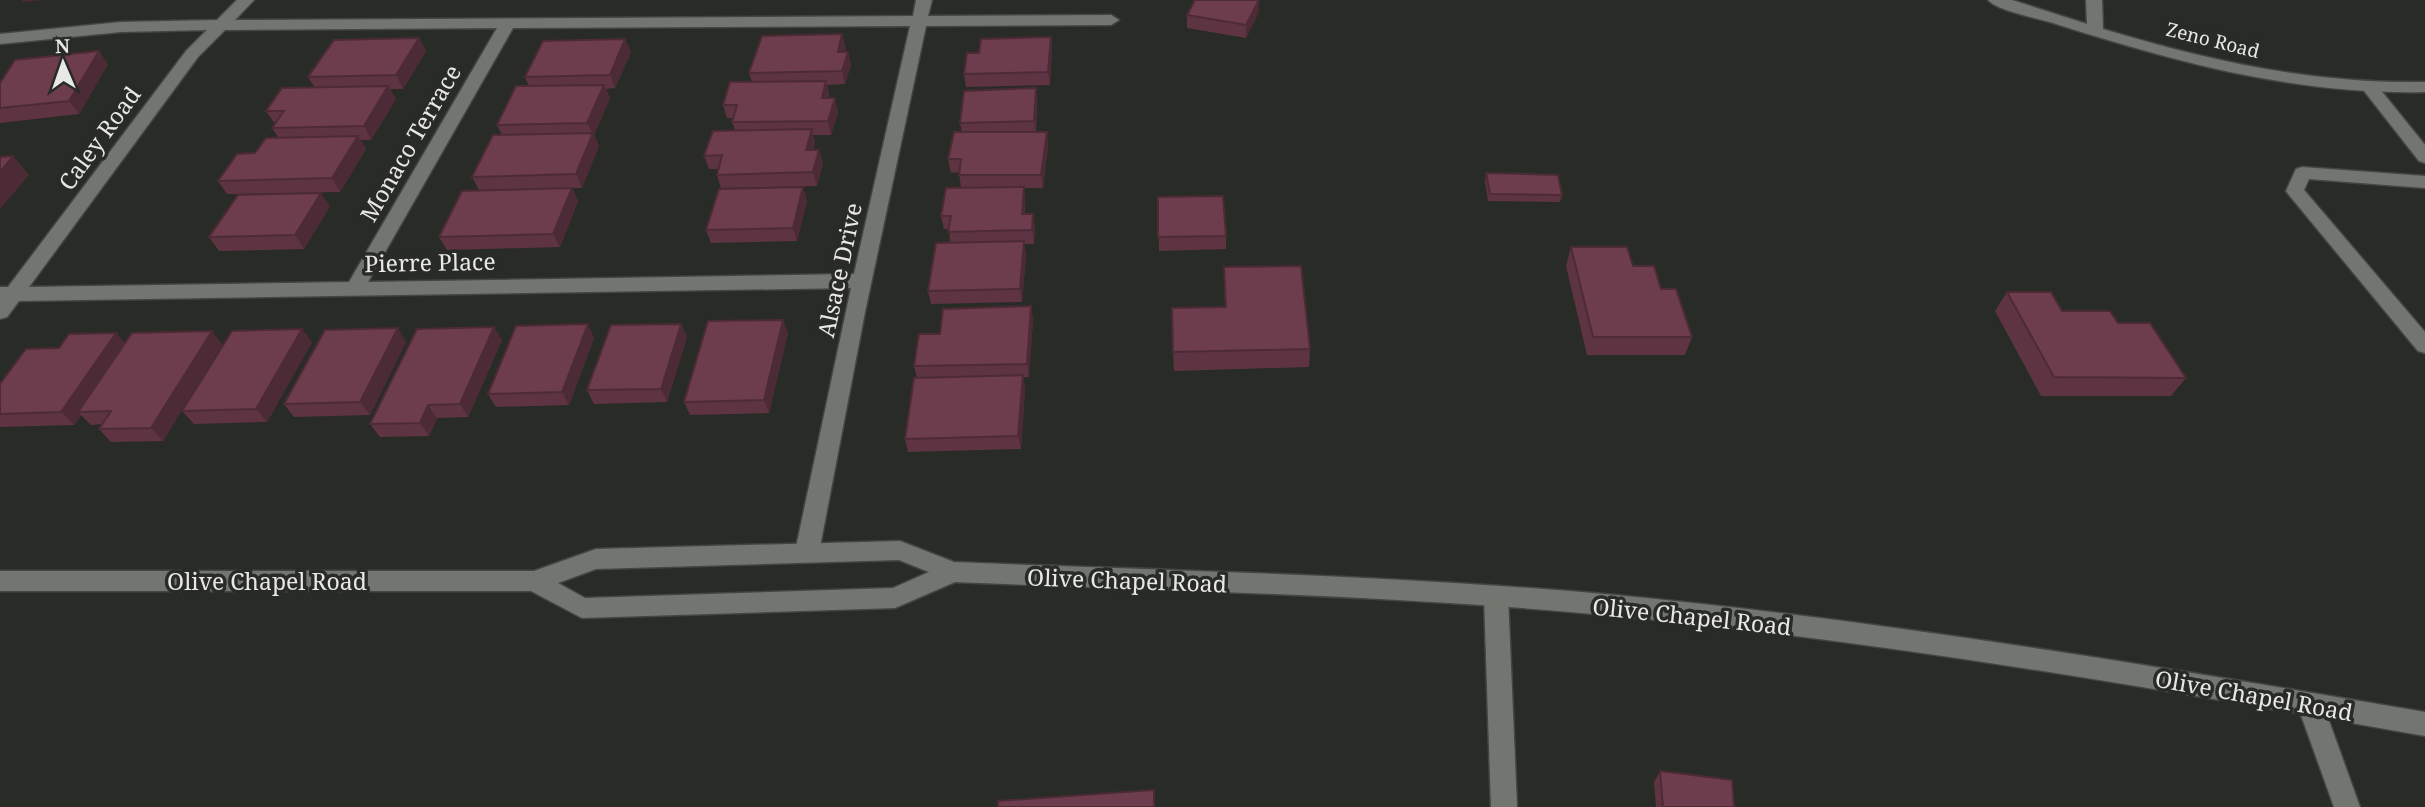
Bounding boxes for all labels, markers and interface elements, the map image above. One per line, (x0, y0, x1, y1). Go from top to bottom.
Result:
street label: Zeno Road (2164, 16, 2263, 64)
north arrow (28, 28, 98, 98)
text: N (54, 33, 70, 59)
street label: Monaco Terrace (352, 59, 468, 227)
street label: Caley Road (51, 80, 147, 196)
street label: Alsace Drive (809, 200, 869, 340)
street label: Pierre Place (364, 245, 496, 279)
street label: Olive Chapel Road (1027, 561, 1227, 599)
street label: Olive Chapel Road (167, 565, 367, 597)
street label: Olive Chapel Road (1591, 590, 1793, 642)
street label: Olive Chapel Road (2153, 662, 2355, 728)

